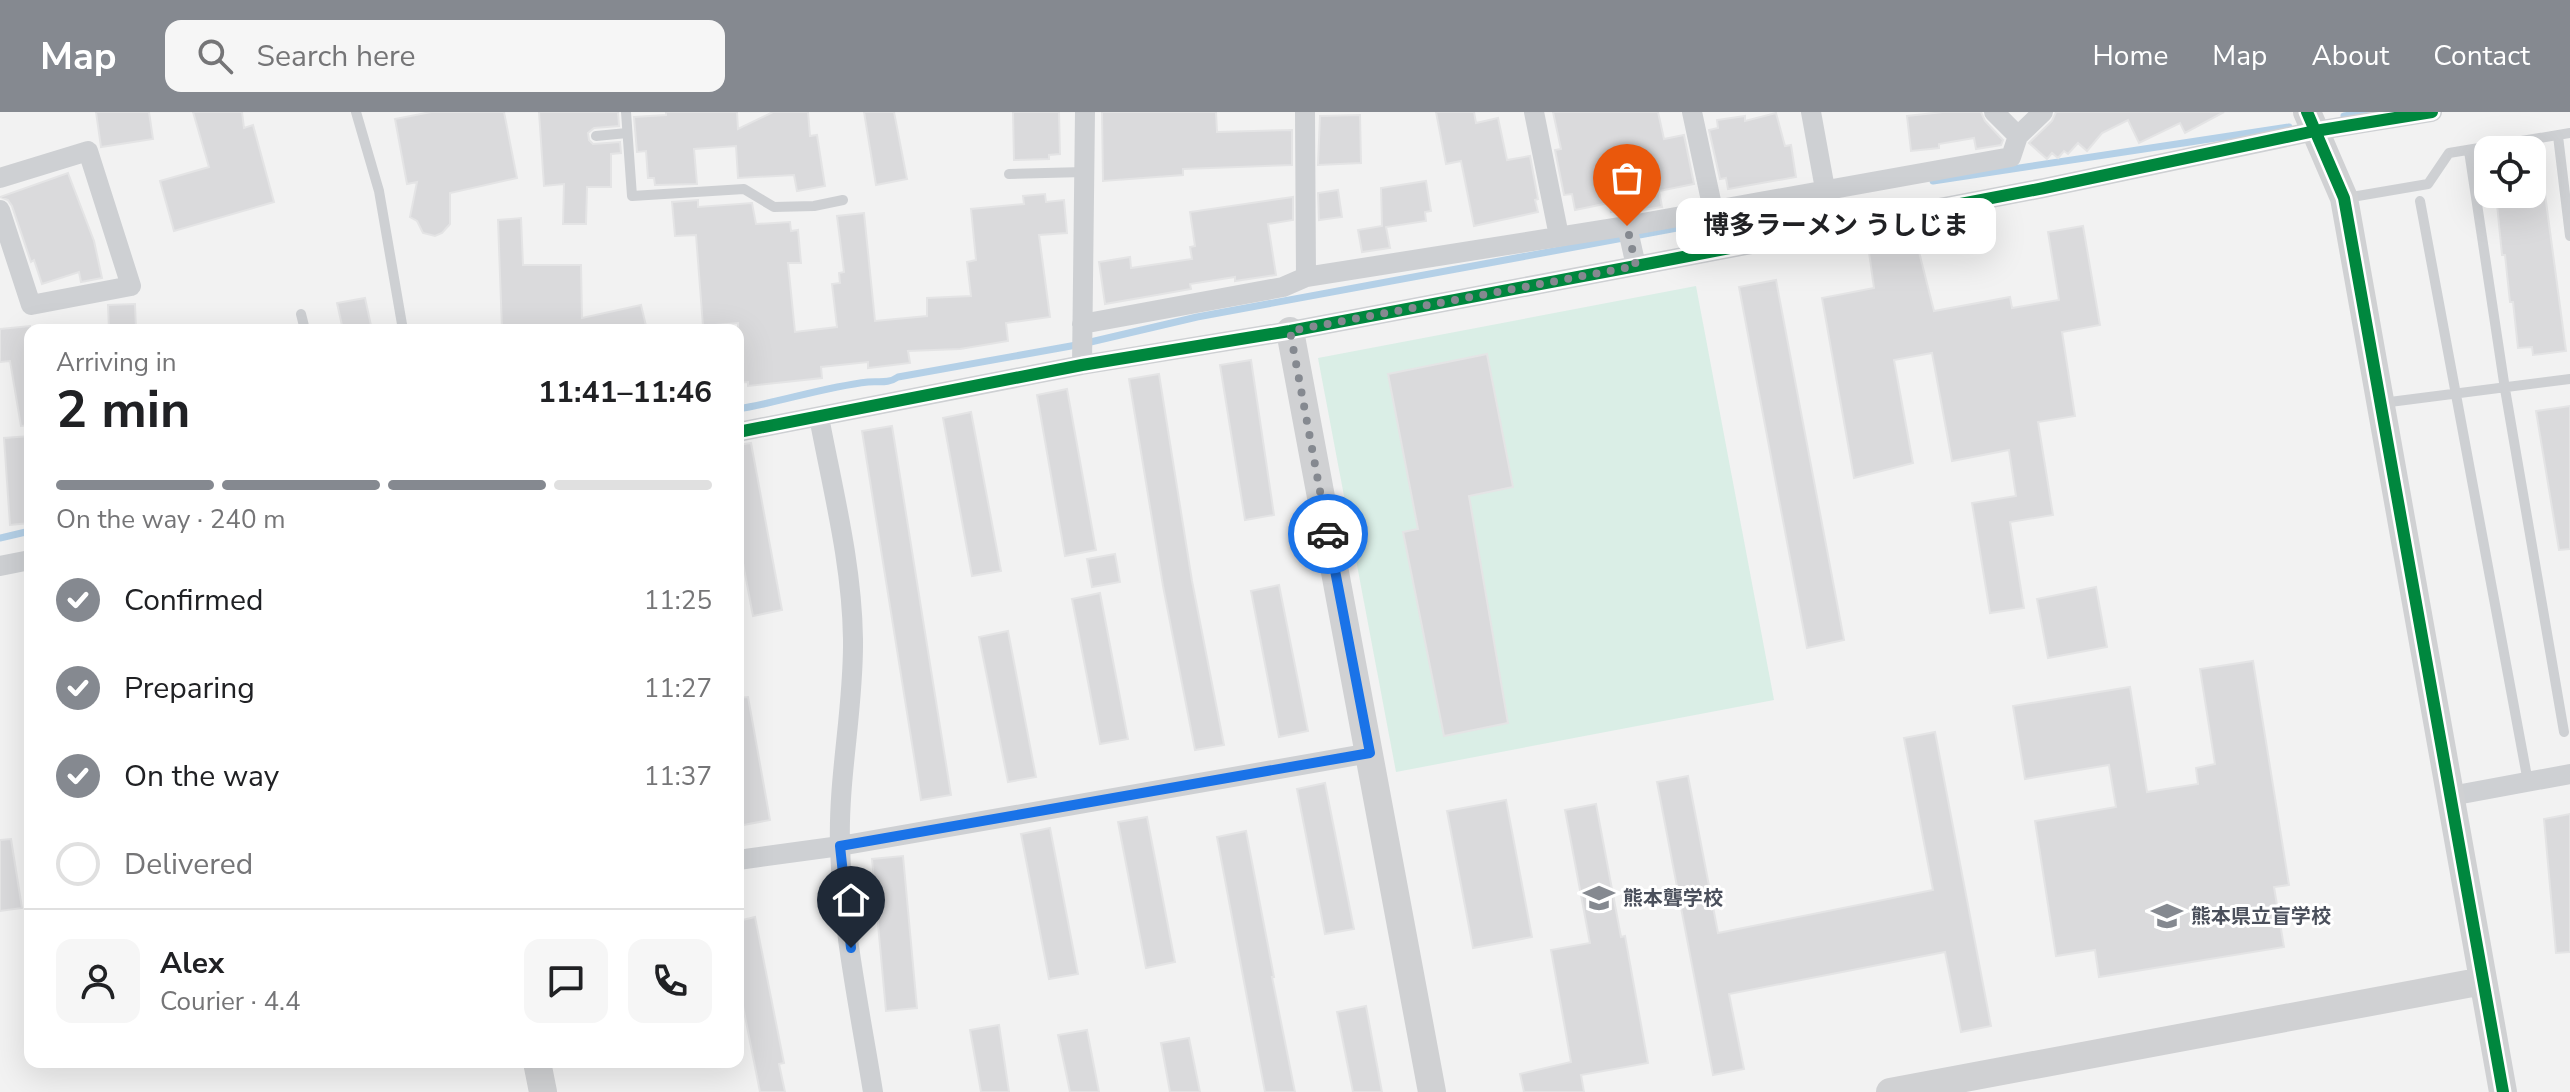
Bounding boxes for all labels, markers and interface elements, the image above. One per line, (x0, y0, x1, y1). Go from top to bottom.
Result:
search box (165, 20, 725, 92)
text: Map (40, 31, 117, 82)
icon: search (193, 34, 237, 78)
text: Search here (257, 36, 416, 77)
text: Home (2093, 37, 2168, 75)
text: Map (2212, 37, 2267, 75)
text: About (2311, 37, 2389, 75)
text: Contact (2433, 37, 2530, 75)
map controls (2474, 136, 2546, 208)
button: locate (2474, 136, 2546, 208)
pin (1593, 144, 1661, 226)
icon: bag (1605, 156, 1649, 200)
callout: 博多ラーメン うしじま (1675, 198, 1995, 254)
text: 博多ラーメン うしじま (1703, 208, 1969, 243)
text: Arriving in (56, 345, 177, 380)
text: 11:41–11:46 (538, 372, 712, 413)
text: 2 min (56, 374, 191, 445)
courier (1288, 494, 1368, 574)
text: On the way · 240 m (56, 502, 285, 537)
icon: car (1306, 512, 1350, 556)
icon: check (56, 578, 100, 622)
text: Confirmed (124, 580, 264, 621)
text: 11:25 (644, 583, 712, 618)
icon: check (56, 666, 100, 710)
text: Preparing (124, 668, 255, 709)
text: 11:27 (644, 671, 712, 706)
icon: check (56, 754, 100, 798)
text: On the way (124, 756, 279, 797)
text: 11:37 (644, 759, 712, 794)
text: Delivered (124, 844, 253, 885)
pin (817, 866, 885, 948)
icon: home (829, 878, 873, 922)
school or university icon: 熊本聾学校 (1582, 881, 1616, 915)
place label: 熊本聾学校 (1623, 885, 1723, 912)
school or university icon: 熊本県立盲学校 (2150, 899, 2184, 933)
place label: 熊本県立盲学校 (2191, 903, 2331, 930)
button: person (56, 939, 140, 1023)
button: chat (524, 939, 608, 1023)
button: phone (628, 939, 712, 1023)
text: Alex (160, 943, 224, 984)
text: Courier · 4.4 (160, 984, 301, 1019)

